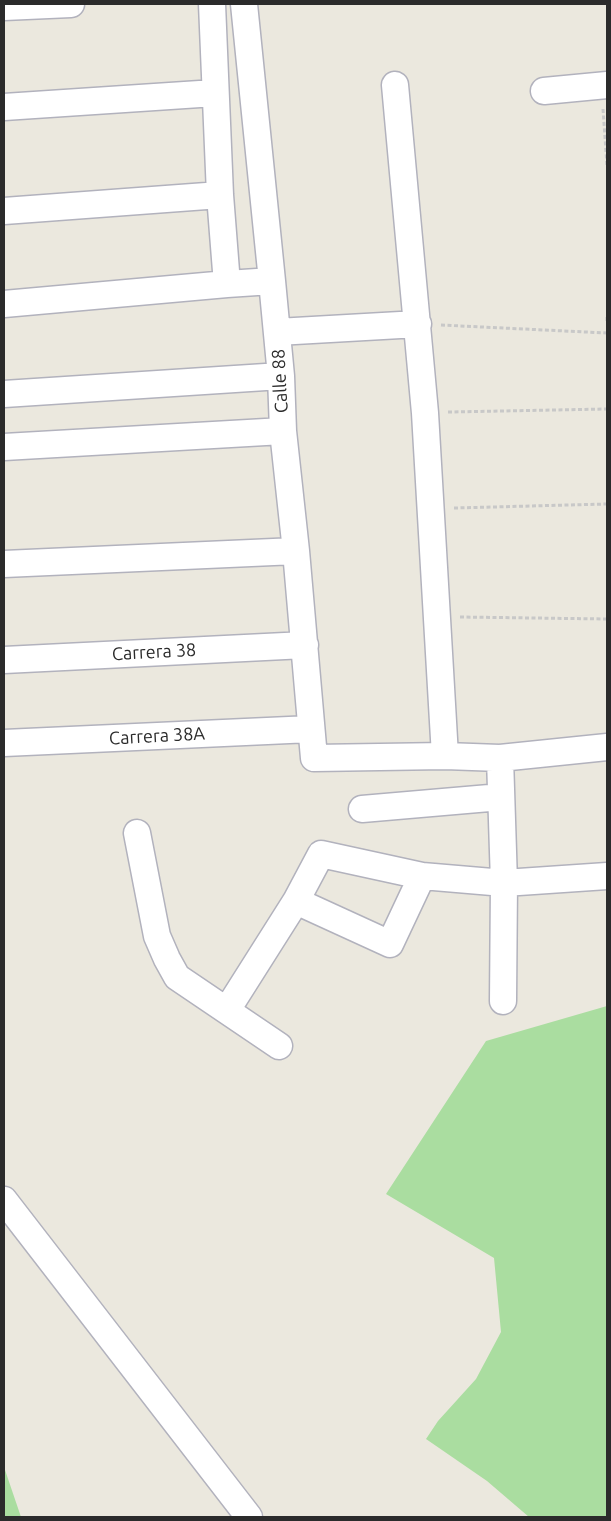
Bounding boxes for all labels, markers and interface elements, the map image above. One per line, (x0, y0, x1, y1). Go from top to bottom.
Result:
street label: Calle 88 (268, 348, 292, 414)
street label: Carrera 38 (111, 639, 197, 665)
street label: Carrera 38A (108, 723, 206, 749)

